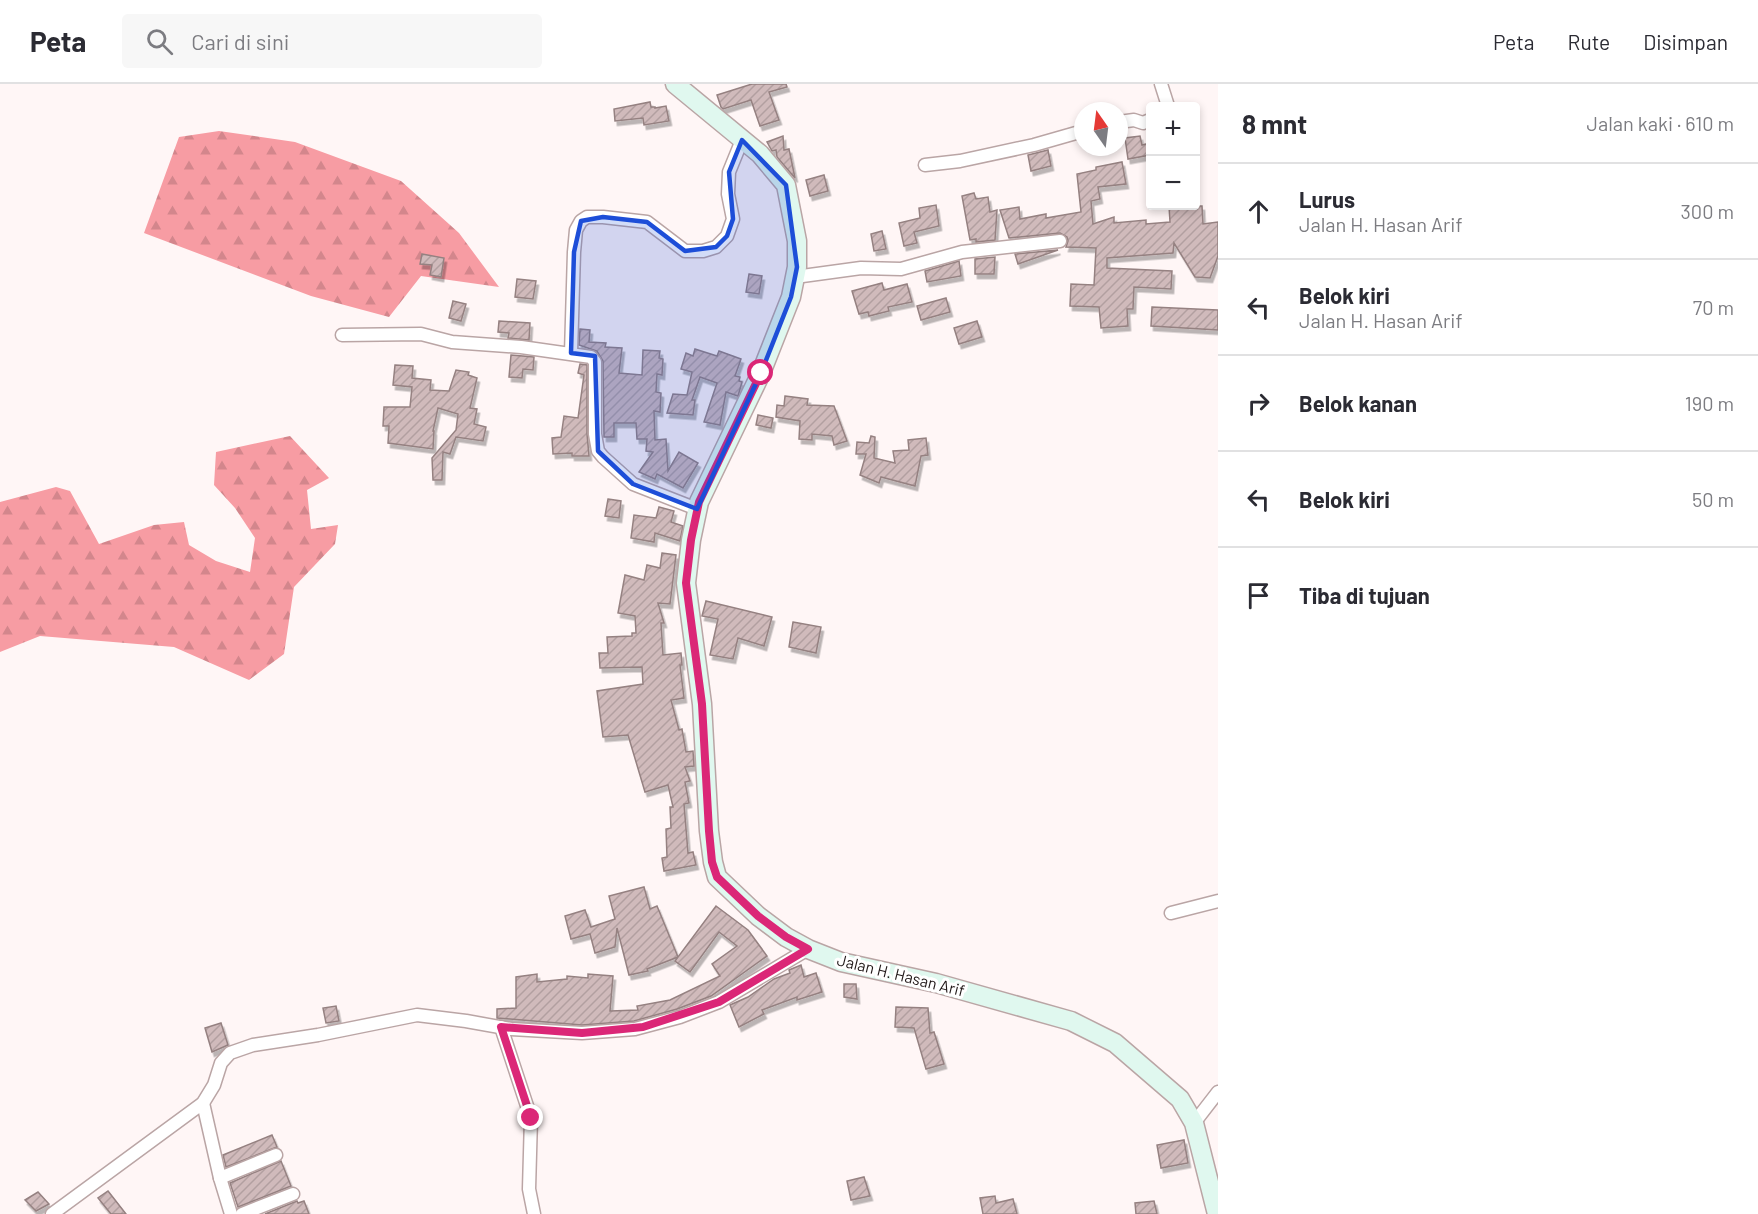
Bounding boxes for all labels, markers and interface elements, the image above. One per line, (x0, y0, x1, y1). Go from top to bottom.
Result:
search box (122, 14, 542, 68)
text: Peta (30, 24, 86, 58)
icon: search (143, 25, 176, 58)
text: Cari di sini (191, 28, 289, 54)
text: Peta (1493, 29, 1535, 54)
text: Rute (1568, 29, 1610, 54)
text: Disimpan (1643, 29, 1728, 54)
north arrow (1074, 102, 1128, 156)
map controls (1146, 102, 1200, 210)
button: + (1146, 102, 1200, 156)
text: 8 mnt (1242, 108, 1307, 139)
text: Jalan kaki · 610 m (1586, 111, 1734, 135)
button: − (1146, 156, 1200, 210)
text: Lurus (1299, 186, 1355, 212)
icon: ahead (1242, 195, 1275, 228)
text: 300 m (1681, 199, 1734, 223)
text: Jalan H. Hasan Arif (1299, 212, 1463, 236)
text: Belok kiri (1299, 282, 1390, 308)
icon: left (1242, 291, 1275, 324)
text: 70 m (1693, 295, 1734, 319)
text: Jalan H. Hasan Arif (1299, 308, 1463, 332)
route start (747, 359, 773, 385)
icon: right (1242, 387, 1275, 420)
text: Belok kanan (1299, 390, 1417, 416)
text: 190 m (1685, 391, 1734, 415)
icon: left (1242, 483, 1275, 516)
text: Belok kiri (1299, 486, 1390, 512)
text: 50 m (1692, 487, 1734, 511)
icon: arrive (1242, 579, 1275, 612)
text: Tiba di tujuan (1299, 582, 1430, 608)
street label: Jalan H. Hasan Arif (835, 949, 967, 1000)
route end (517, 1104, 543, 1130)

